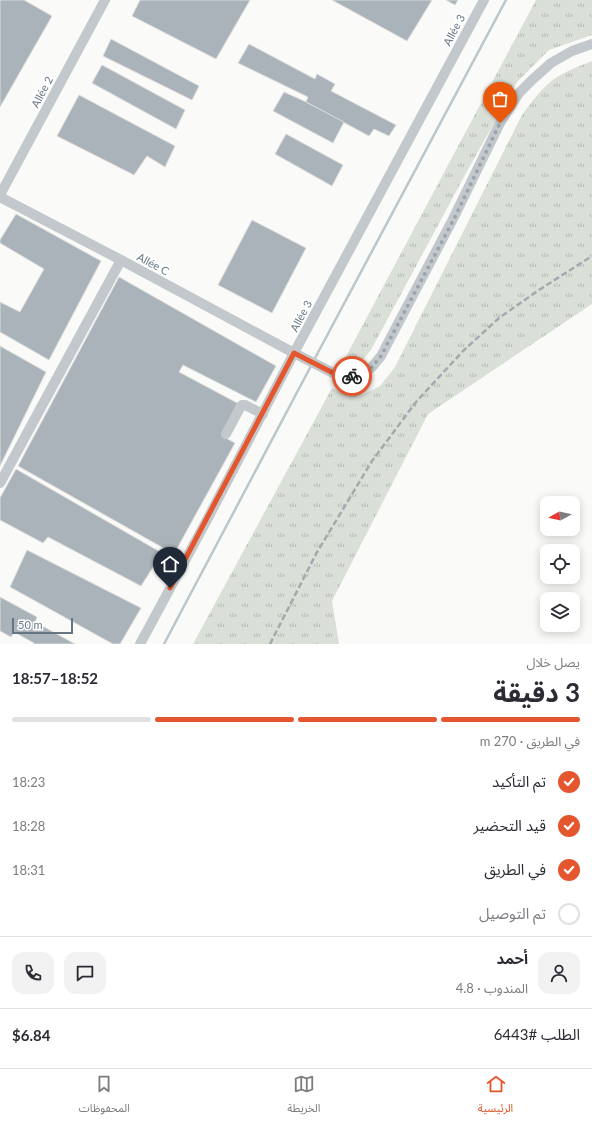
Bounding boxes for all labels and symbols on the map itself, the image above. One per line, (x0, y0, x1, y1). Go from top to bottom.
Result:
street label: Allée 3 (440, 12, 467, 48)
street label: Allée 2 (28, 74, 55, 110)
pin (483, 82, 517, 123)
street label: Allée C (135, 250, 172, 278)
street label: Allée 3 (287, 298, 314, 334)
courier (332, 356, 372, 396)
north arrow (540, 496, 580, 536)
pin (153, 547, 187, 588)
scale bar (12, 616, 73, 635)

